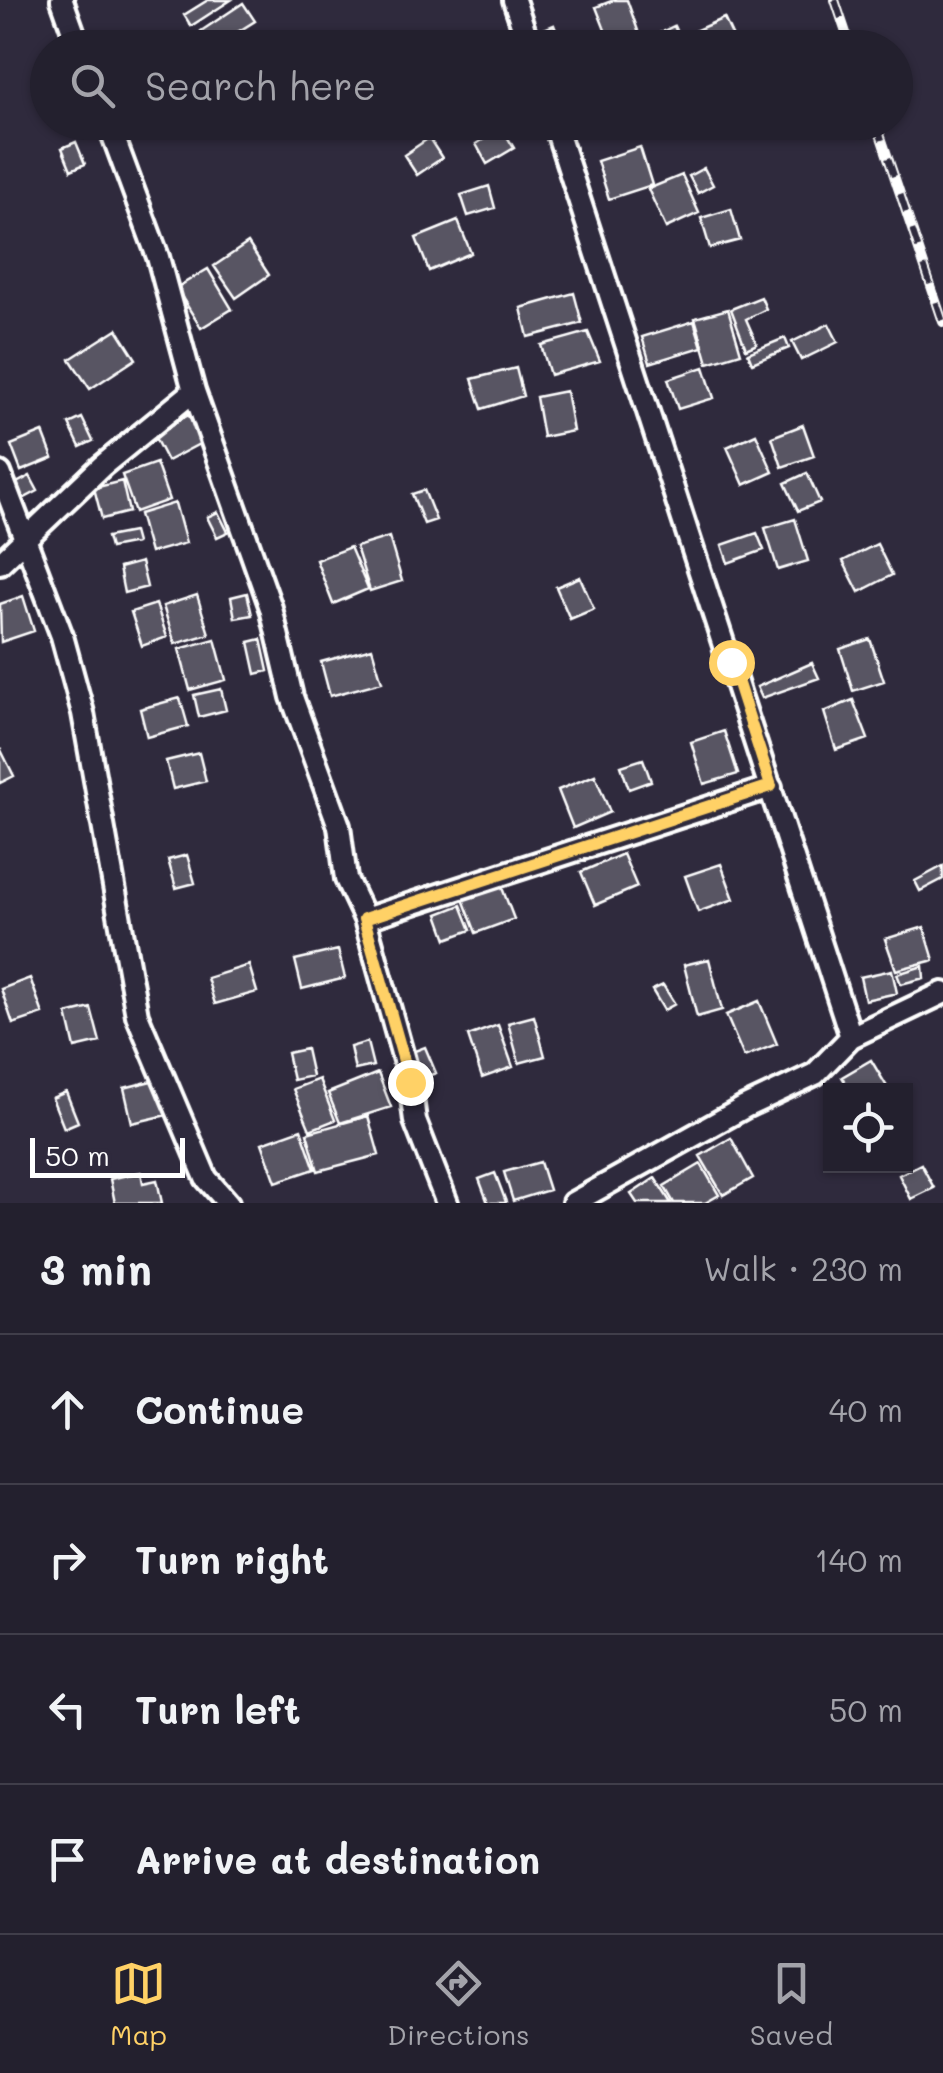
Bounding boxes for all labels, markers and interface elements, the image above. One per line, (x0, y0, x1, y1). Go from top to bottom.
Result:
search box (30, 30, 913, 140)
icon: search (65, 58, 120, 113)
text: Search here (145, 60, 376, 110)
route start (709, 640, 755, 686)
route end (388, 1060, 434, 1106)
map controls (823, 1083, 913, 1173)
button: locate (823, 1083, 913, 1173)
scale bar (30, 1133, 185, 1178)
text: 50 m (45, 1137, 110, 1173)
text: 3 min (40, 1241, 152, 1296)
text: Walk · 230 m (703, 1247, 903, 1289)
icon: ahead (40, 1382, 95, 1437)
text: Continue (135, 1384, 304, 1434)
text: 40 m (829, 1388, 903, 1430)
icon: right (40, 1532, 95, 1587)
text: Turn right (135, 1534, 329, 1584)
text: 140 m (814, 1538, 903, 1580)
icon: left (40, 1682, 95, 1737)
text: Turn left (135, 1684, 301, 1734)
text: 50 m (829, 1688, 903, 1730)
icon: arrive (40, 1832, 95, 1887)
text: Arrive at destination (135, 1834, 540, 1884)
tab: Map (110, 1956, 167, 2052)
tab: Directions (387, 1956, 530, 2052)
tab: Saved (750, 1956, 833, 2052)

